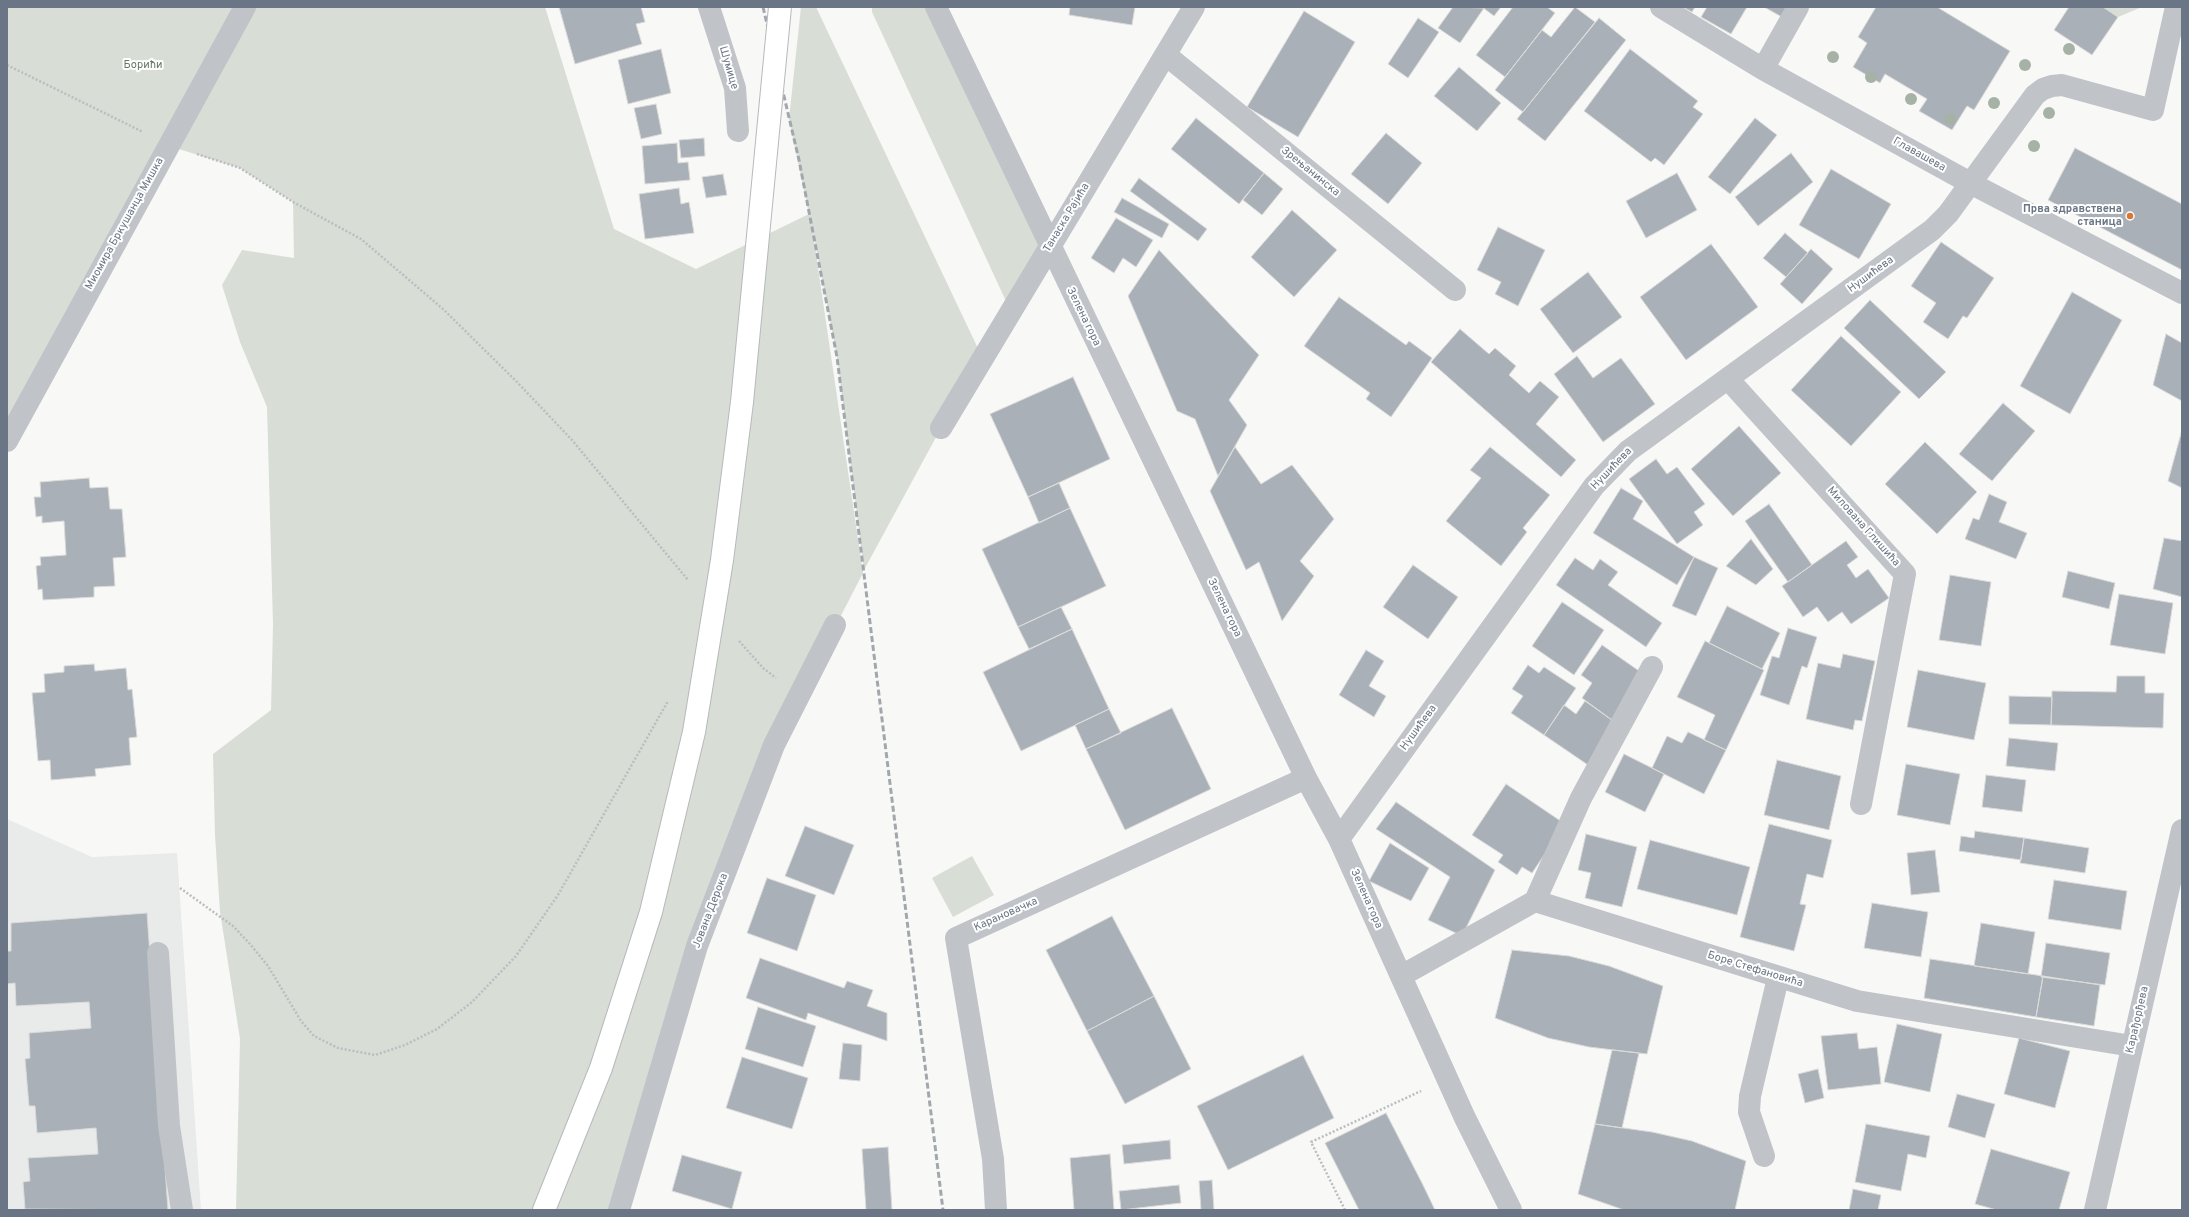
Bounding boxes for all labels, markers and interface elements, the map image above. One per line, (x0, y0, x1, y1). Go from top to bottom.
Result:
street label: Шумице (716, 45, 740, 91)
park label: Борићи (123, 59, 163, 73)
street label: Главашева (1890, 135, 1948, 175)
street label: Зрењанинска (1278, 144, 1342, 200)
street label: Миомира Бркушанца Мишка (83, 156, 167, 292)
street label: Танаска Рајића (1041, 181, 1093, 255)
place label: Прва здравствена станица (2023, 203, 2122, 229)
marker: Прва здравствена станица (2125, 211, 2135, 221)
street label: Нушићева (1846, 254, 1896, 296)
street label: Зелена гора (1063, 286, 1103, 348)
street label: Нушићева (1589, 445, 1635, 493)
street label: Милована Глишића (1824, 484, 1902, 570)
street label: Зелена гора (1204, 577, 1244, 639)
street label: Нушићева (1398, 703, 1440, 753)
street label: Зелена гора (1347, 867, 1385, 931)
street label: Јована Дерока (691, 872, 731, 950)
street label: Карановачка (972, 895, 1040, 935)
street label: Боре Стефановића (1706, 949, 1804, 991)
street label: Карађорђева (2124, 985, 2152, 1055)

